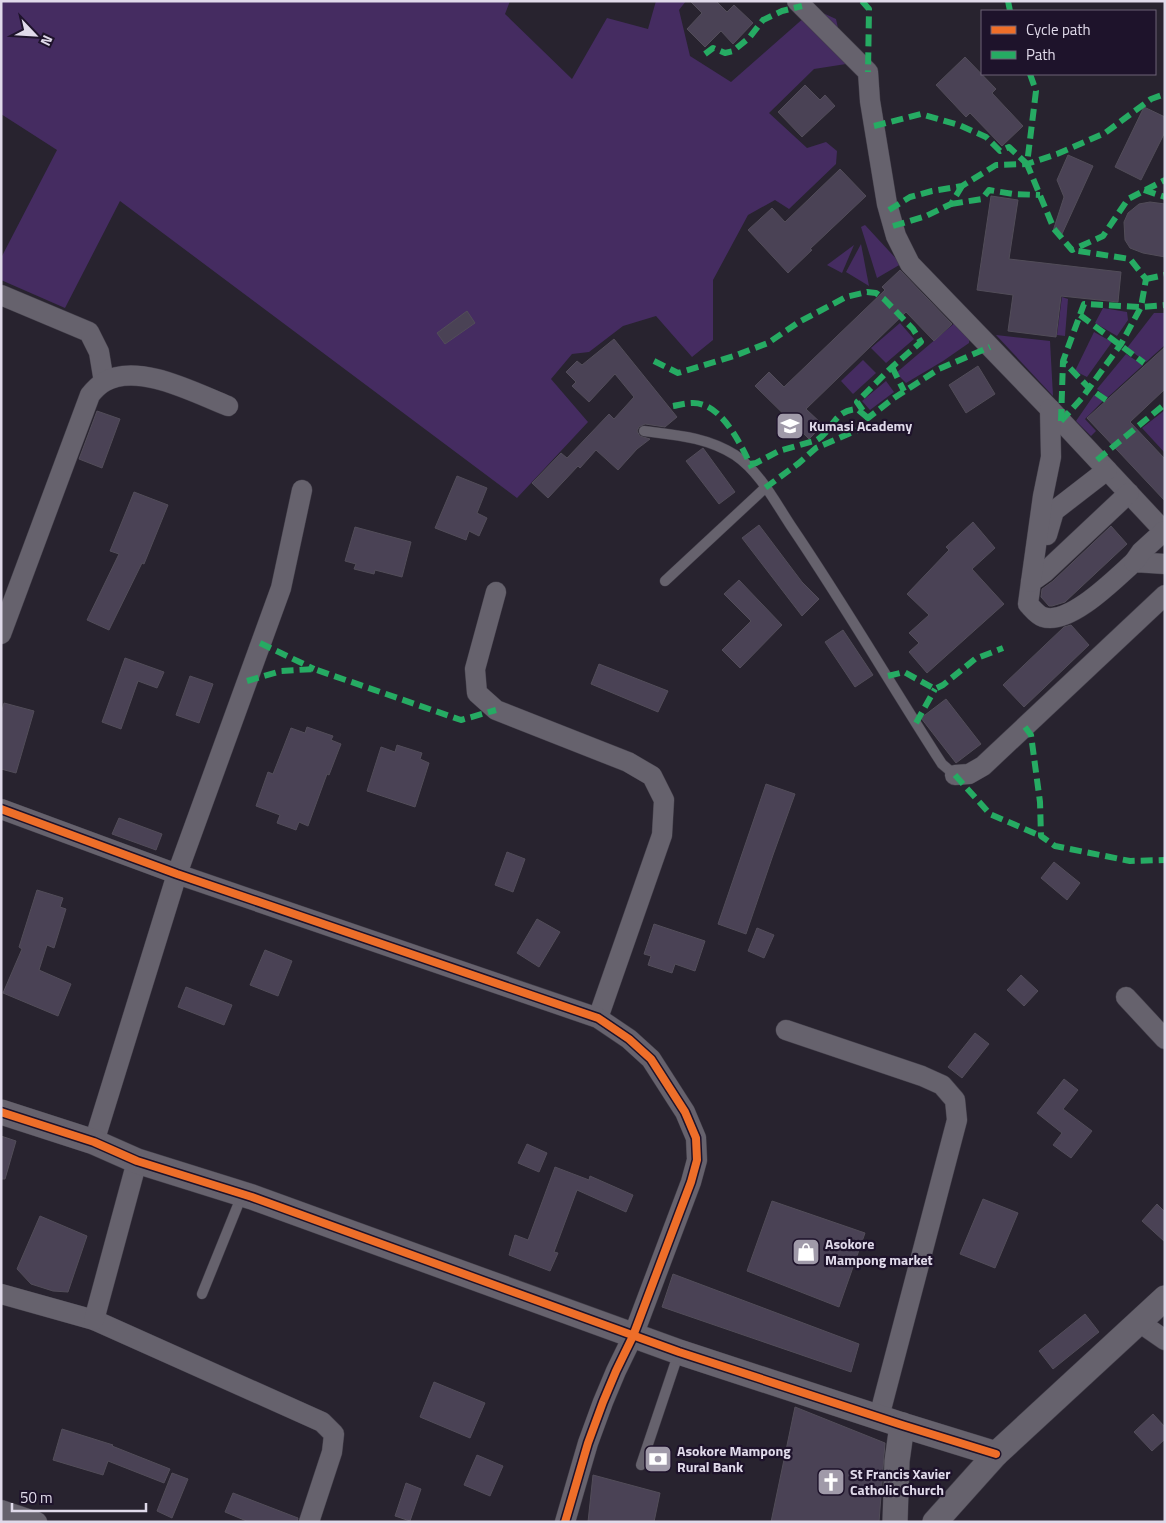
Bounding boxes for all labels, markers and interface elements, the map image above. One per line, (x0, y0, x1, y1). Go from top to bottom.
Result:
north arrow (10, 10, 60, 60)
legend (981, 10, 1156, 75)
text: Cycle path (1026, 18, 1091, 41)
text: N (36, 32, 59, 50)
text: Path (1026, 43, 1056, 66)
school or university icon: Kumasi Academy (775, 411, 805, 441)
place label: Kumasi Academy (809, 415, 912, 436)
place label: Asokore Mampong market (825, 1233, 933, 1270)
shop icon: Asokore Mampong market (791, 1237, 821, 1267)
place label: Asokore Mampong Rural Bank (677, 1440, 791, 1477)
bank icon: Asokore Mampong Rural Bank (643, 1444, 673, 1474)
place label: St Francis Xavier Catholic Church (850, 1463, 950, 1500)
church icon: St Francis Xavier Catholic Church (816, 1467, 846, 1497)
scale bar (12, 1480, 146, 1512)
text: 50 m (20, 1486, 53, 1509)

